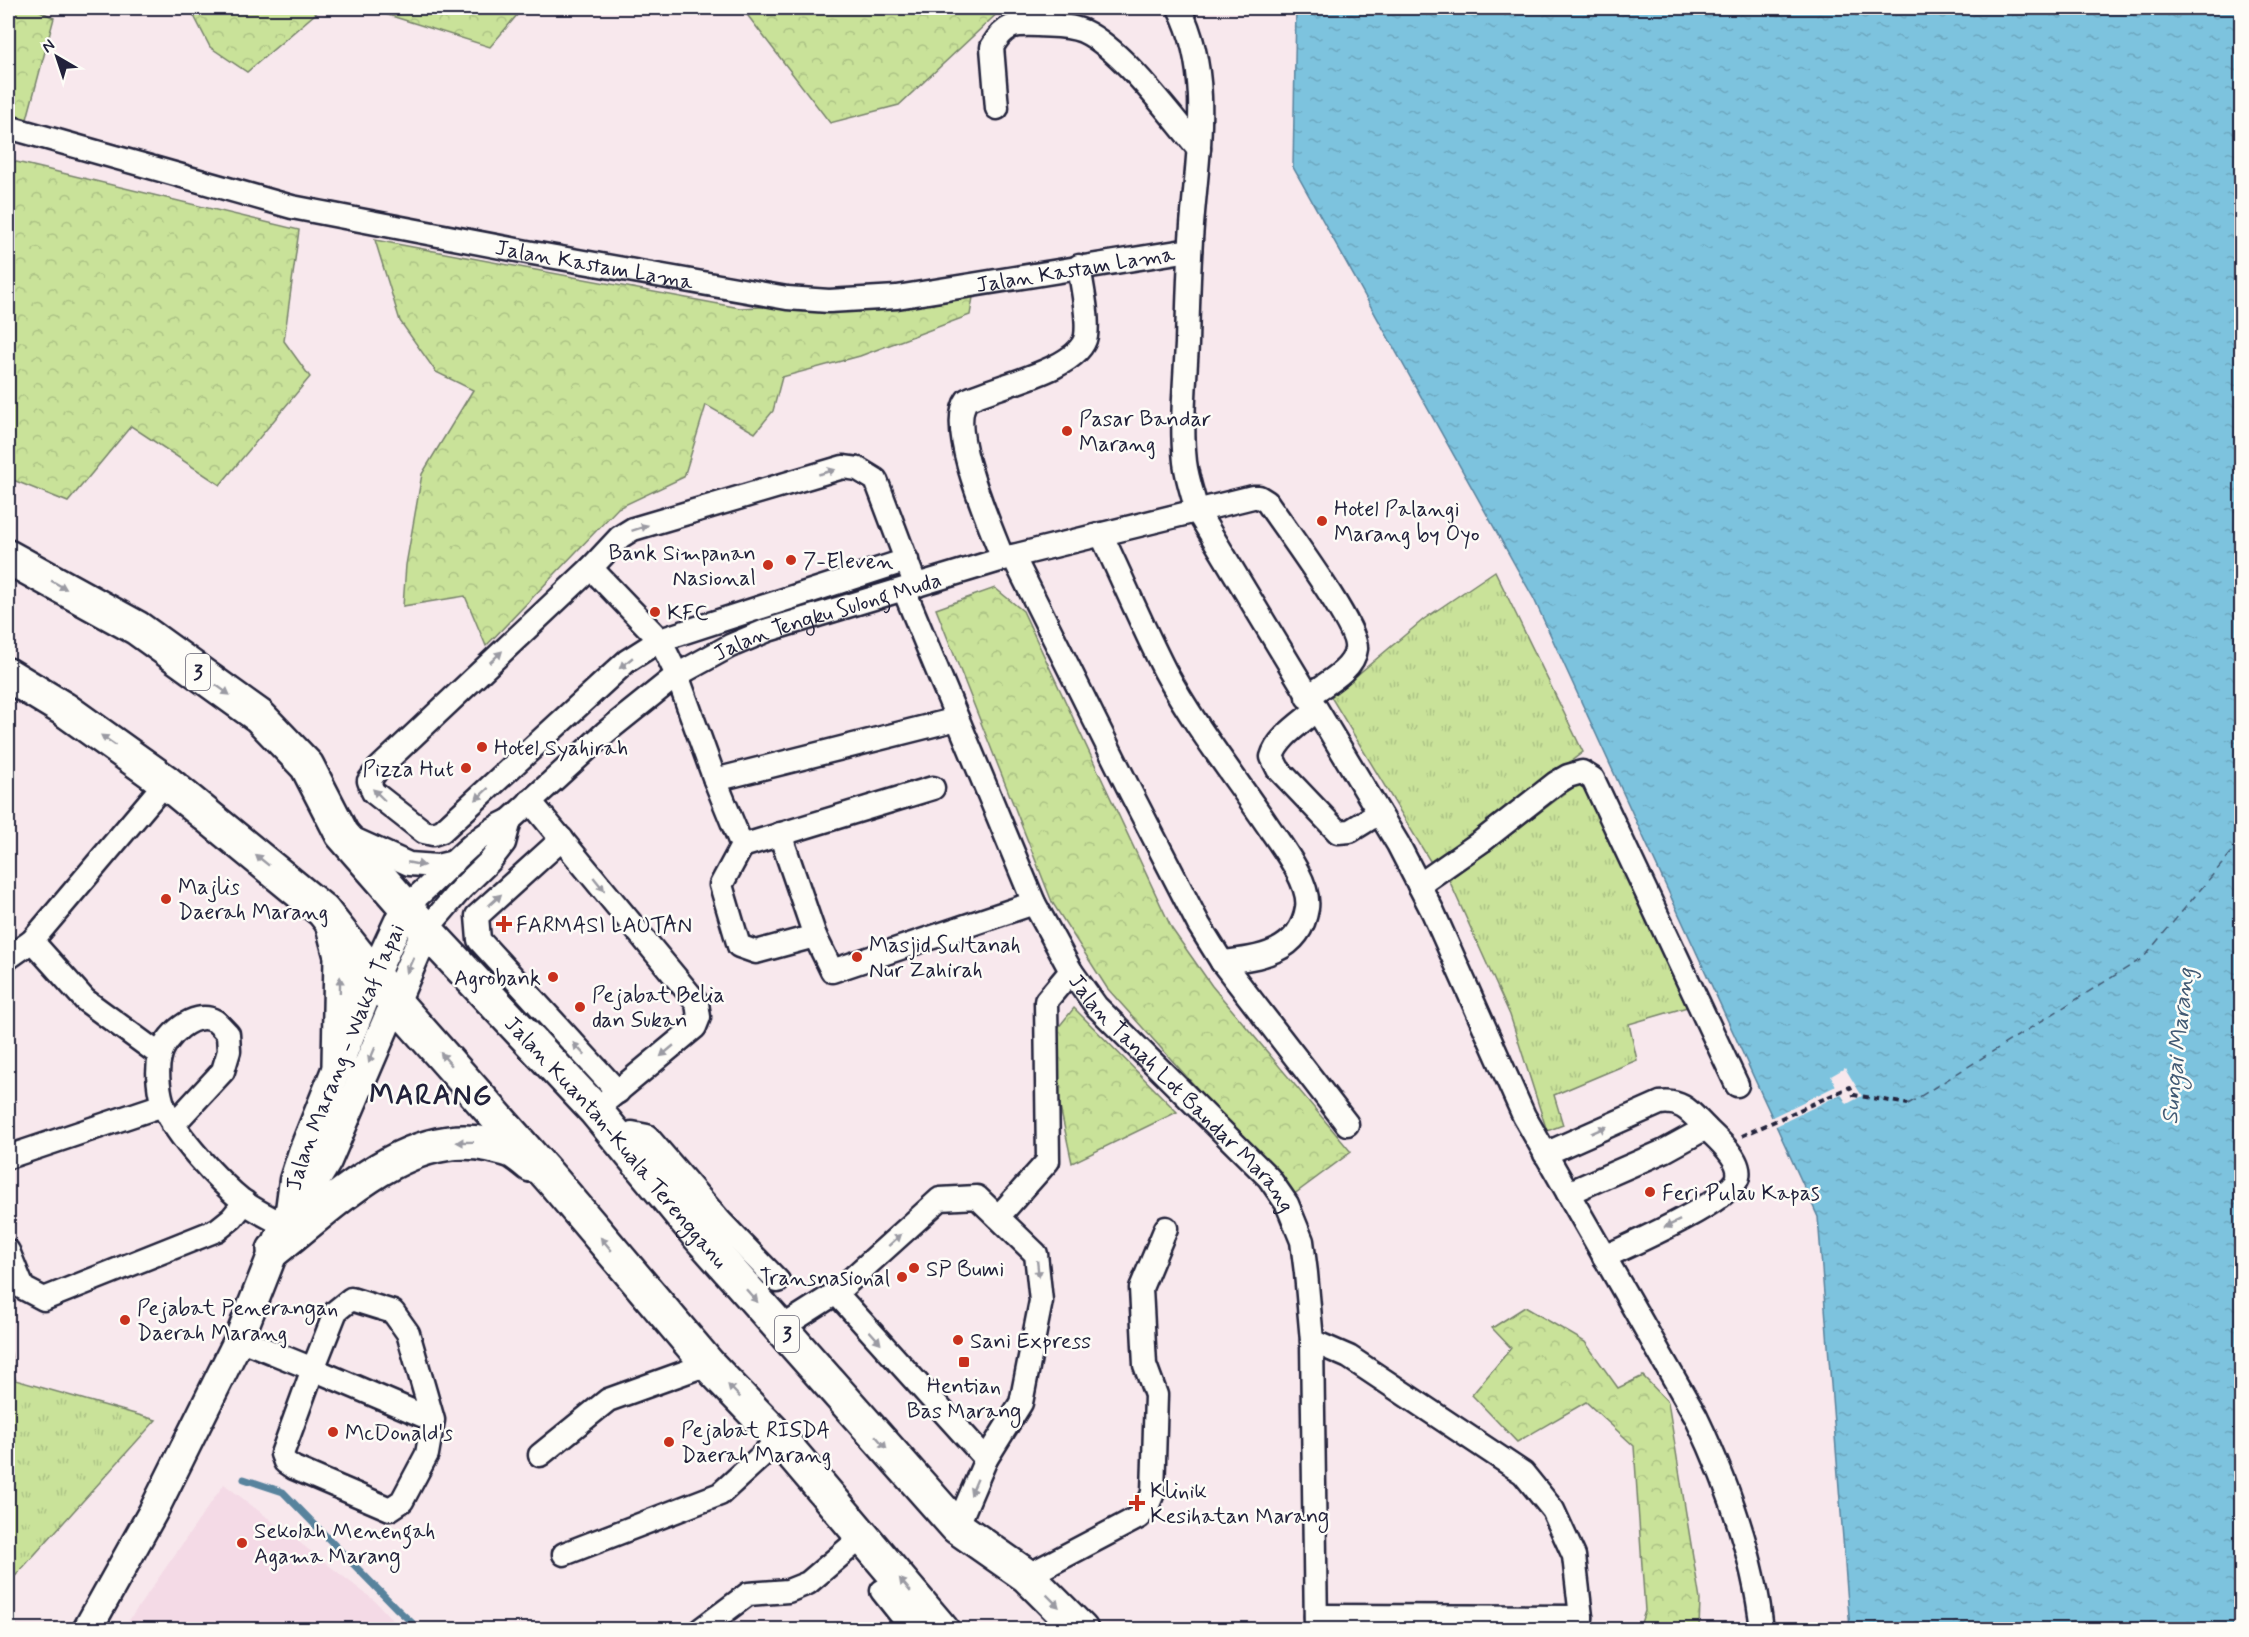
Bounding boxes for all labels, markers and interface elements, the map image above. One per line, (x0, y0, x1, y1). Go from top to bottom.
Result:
north arrow (27, 27, 87, 87)
text: N (38, 35, 59, 58)
street label: Jalan Kastam Lama (493, 234, 696, 297)
street label: Jalan Kastam Lama (974, 241, 1178, 300)
place label: Pasar Bandar Marang (1079, 406, 1211, 460)
marker: Pasar Bandar Marang (1060, 424, 1074, 438)
one-way arrow (818, 467, 836, 476)
place label: Hotel Palangi Marang by Oyo (1334, 496, 1480, 550)
marker: Hotel Palangi Marang by Oyo (1315, 514, 1329, 528)
one-way arrow (631, 522, 649, 532)
place label: Bank Simpanan Nasional (608, 540, 756, 593)
place label: 7-Eleven (803, 548, 893, 576)
marker: 7-Eleven (784, 553, 798, 567)
marker: Bank Simpanan Nasional (761, 558, 775, 572)
street label: Jalan Tengku Sulong Muda (709, 566, 945, 669)
one-way arrow (51, 580, 68, 590)
place label: KFC (667, 600, 709, 628)
marker: KFC (648, 605, 662, 619)
one-way arrow (489, 651, 503, 665)
road number: 3 (186, 654, 210, 690)
one-way arrow (619, 656, 634, 669)
one-way arrow (215, 684, 231, 696)
one-way arrow (101, 734, 117, 746)
place label: Hotel Syahirah (494, 735, 628, 763)
marker: Hotel Syahirah (475, 740, 489, 754)
place label: Pizza Hut (363, 756, 454, 784)
marker: Pizza Hut (459, 761, 473, 775)
one-way arrow (475, 787, 489, 801)
one-way arrow (372, 788, 387, 802)
one-way arrow (254, 854, 270, 867)
one-way arrow (406, 860, 425, 869)
place label: Majlis Daerah Marang (178, 874, 328, 928)
one-way arrow (592, 877, 604, 892)
marker: Majlis Daerah Marang (159, 892, 173, 906)
one-way arrow (487, 894, 501, 908)
place label: FARMASI LAUTAN (516, 912, 692, 940)
marker: FARMASI LAUTAN (497, 917, 511, 931)
street label: Jalan Marang - Wakaf Tapai (281, 920, 412, 1192)
place label: Masjid Sultanah Nur Zahirah (869, 932, 1021, 985)
marker: Masjid Sultanah Nur Zahirah (850, 950, 864, 964)
one-way arrow (406, 957, 415, 974)
place label: Agrobank (454, 965, 541, 994)
water label: Sungai Marang (2155, 966, 2204, 1126)
street label: Jalan Tanah Lot Bandar Marang (1061, 969, 1301, 1217)
marker: Agrobank (546, 970, 560, 984)
one-way arrow (335, 975, 345, 994)
place label: Pejabat Belia dan Sukan (592, 982, 725, 1035)
marker: Pejabat Belia dan Sukan (573, 1000, 587, 1014)
street label: Jalan Kuantan-Kuala Terengganu (498, 1011, 733, 1275)
one-way arrow (573, 1042, 586, 1057)
one-way arrow (660, 1044, 675, 1057)
one-way arrow (367, 1046, 376, 1064)
one-way arrow (440, 1052, 453, 1067)
district label: MARANG (369, 1078, 493, 1115)
one-way arrow (1590, 1126, 1607, 1135)
one-way arrow (455, 1137, 474, 1146)
place label: Feri Pulau Kapas (1662, 1180, 1820, 1208)
marker: Feri Pulau Kapas (1643, 1185, 1657, 1199)
one-way arrow (1664, 1219, 1681, 1228)
one-way arrow (887, 1234, 902, 1247)
one-way arrow (600, 1237, 613, 1252)
place label: SP Bumi (926, 1256, 1004, 1284)
one-way arrow (1033, 1259, 1043, 1278)
marker: SP Bumi (907, 1261, 921, 1275)
place label: Transnasional (760, 1265, 890, 1293)
marker: Transnasional (895, 1270, 909, 1284)
one-way arrow (745, 1288, 758, 1303)
place label: Pejabat Penerangan Daerah Marang (137, 1295, 338, 1349)
marker: Pejabat Penerangan Daerah Marang (118, 1313, 132, 1327)
road number: 3 (775, 1316, 799, 1352)
place label: Sani Express (970, 1328, 1091, 1356)
one-way arrow (868, 1329, 882, 1344)
marker: Sani Express (951, 1333, 965, 1347)
marker: Hentian Bas Marang (957, 1355, 971, 1369)
place label: Hentian Bas Marang (907, 1373, 1021, 1429)
one-way arrow (728, 1384, 742, 1398)
place label: Pejabat RISDA Daerah Marang (681, 1417, 831, 1471)
place label: McDonald's (345, 1420, 453, 1448)
marker: McDonald's (326, 1425, 340, 1439)
one-way arrow (874, 1434, 887, 1449)
marker: Pejabat RISDA Daerah Marang (662, 1435, 676, 1449)
one-way arrow (969, 1478, 979, 1496)
place label: Klinik Kesihatan Marang (1150, 1478, 1329, 1534)
marker: Klinik Kesihatan Marang (1128, 1494, 1146, 1512)
place label: Sekolah Menengah Agama Marang (254, 1518, 435, 1574)
marker: Sekolah Menengah Agama Marang (235, 1536, 249, 1550)
one-way arrow (898, 1577, 911, 1593)
one-way arrow (1045, 1594, 1059, 1608)

